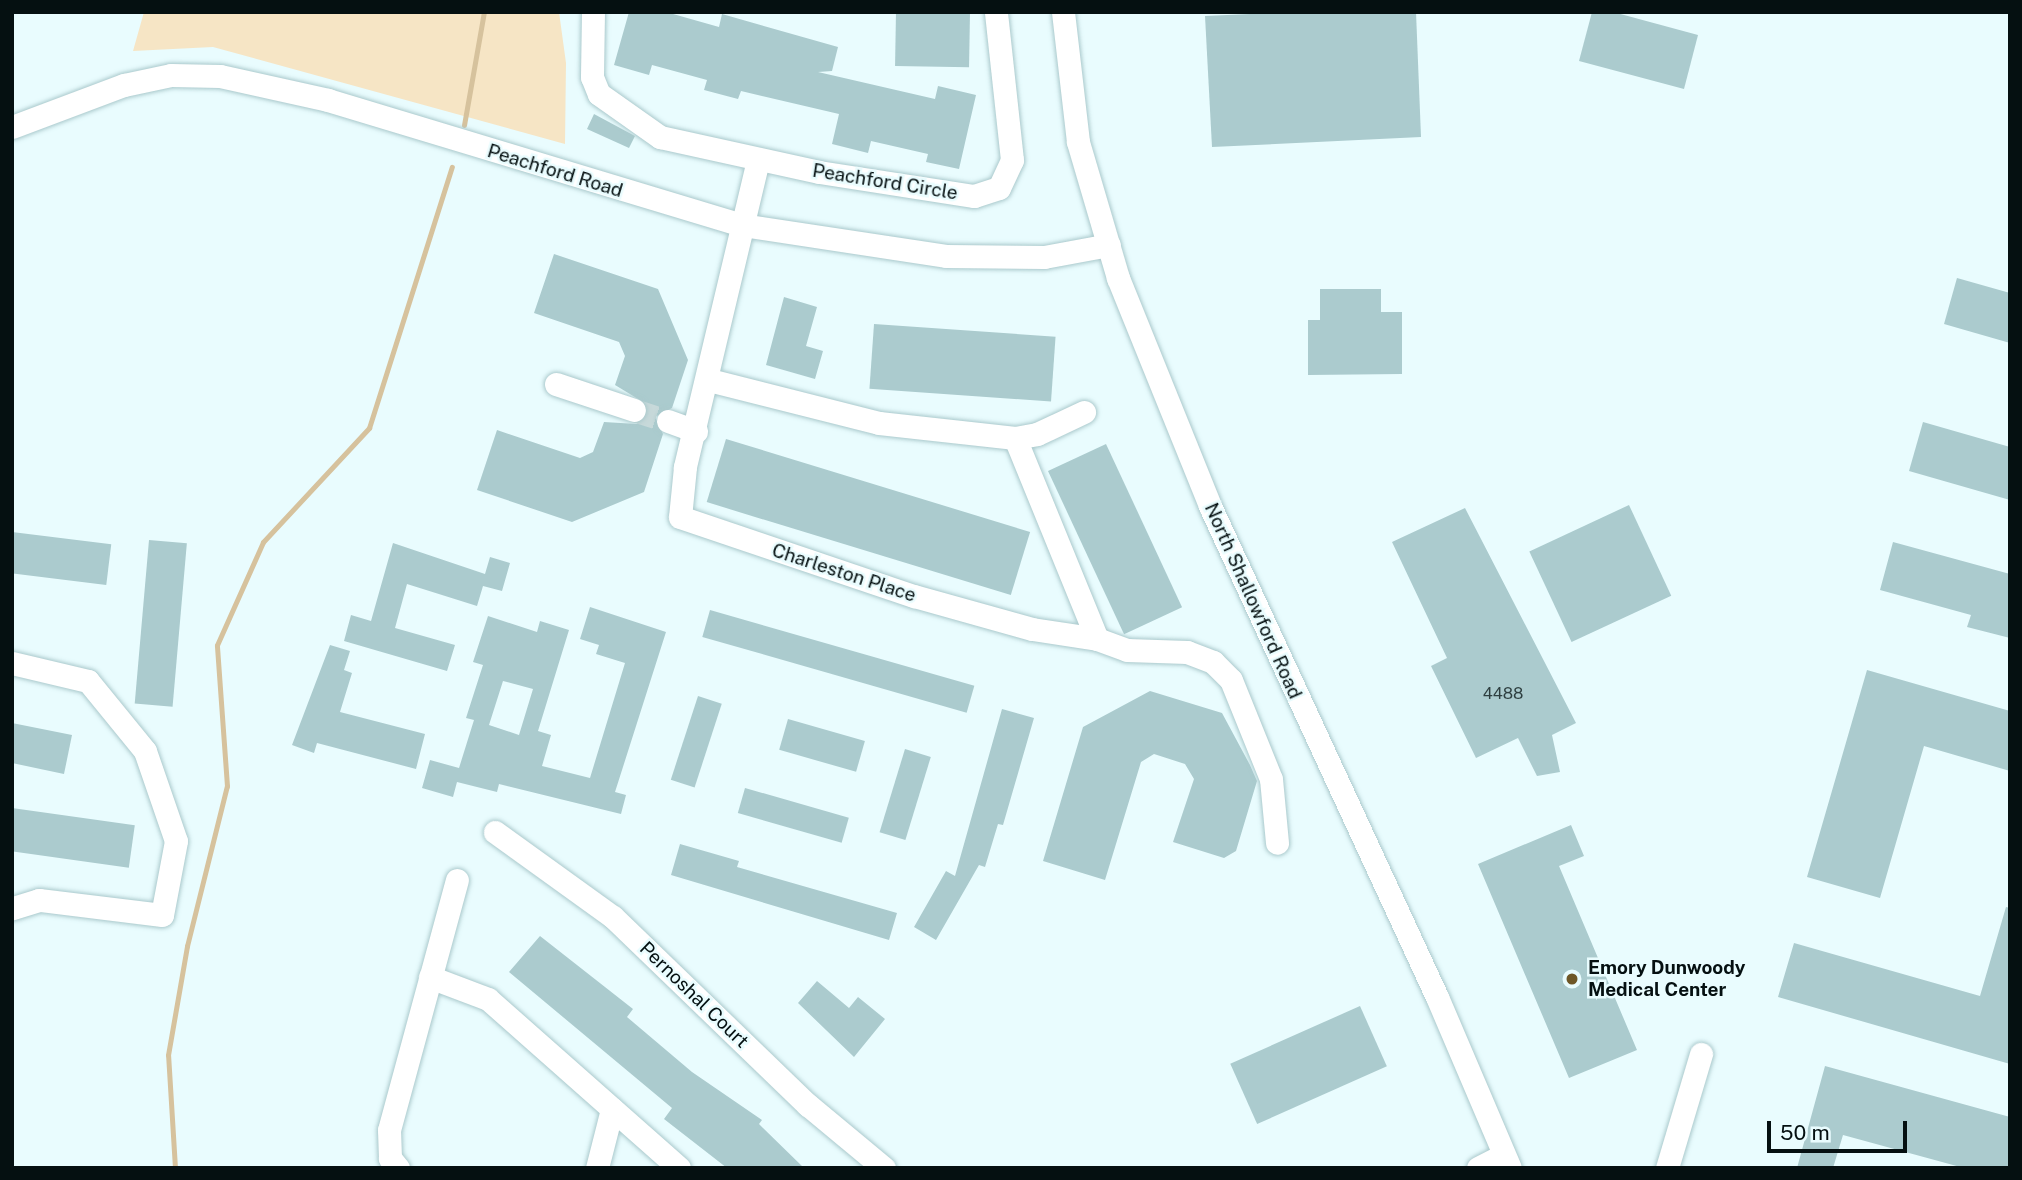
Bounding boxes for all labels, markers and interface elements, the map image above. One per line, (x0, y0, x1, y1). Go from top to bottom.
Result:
street label: Peachford Road (485, 140, 625, 202)
street label: Peachford Circle (811, 159, 959, 205)
street label: North Shallowford Road (1199, 500, 1307, 702)
street label: Charleston Place (769, 539, 919, 607)
house number: 4488 (1483, 684, 1523, 704)
street label: Pernoshal Court (635, 937, 753, 1053)
place label: Emory Dunwoody Medical Center (1588, 957, 1746, 1001)
marker: Emory Dunwoody Medical Center (1562, 969, 1582, 989)
scale bar (1770, 1106, 1910, 1150)
text: 50 m (1780, 1120, 1830, 1145)

